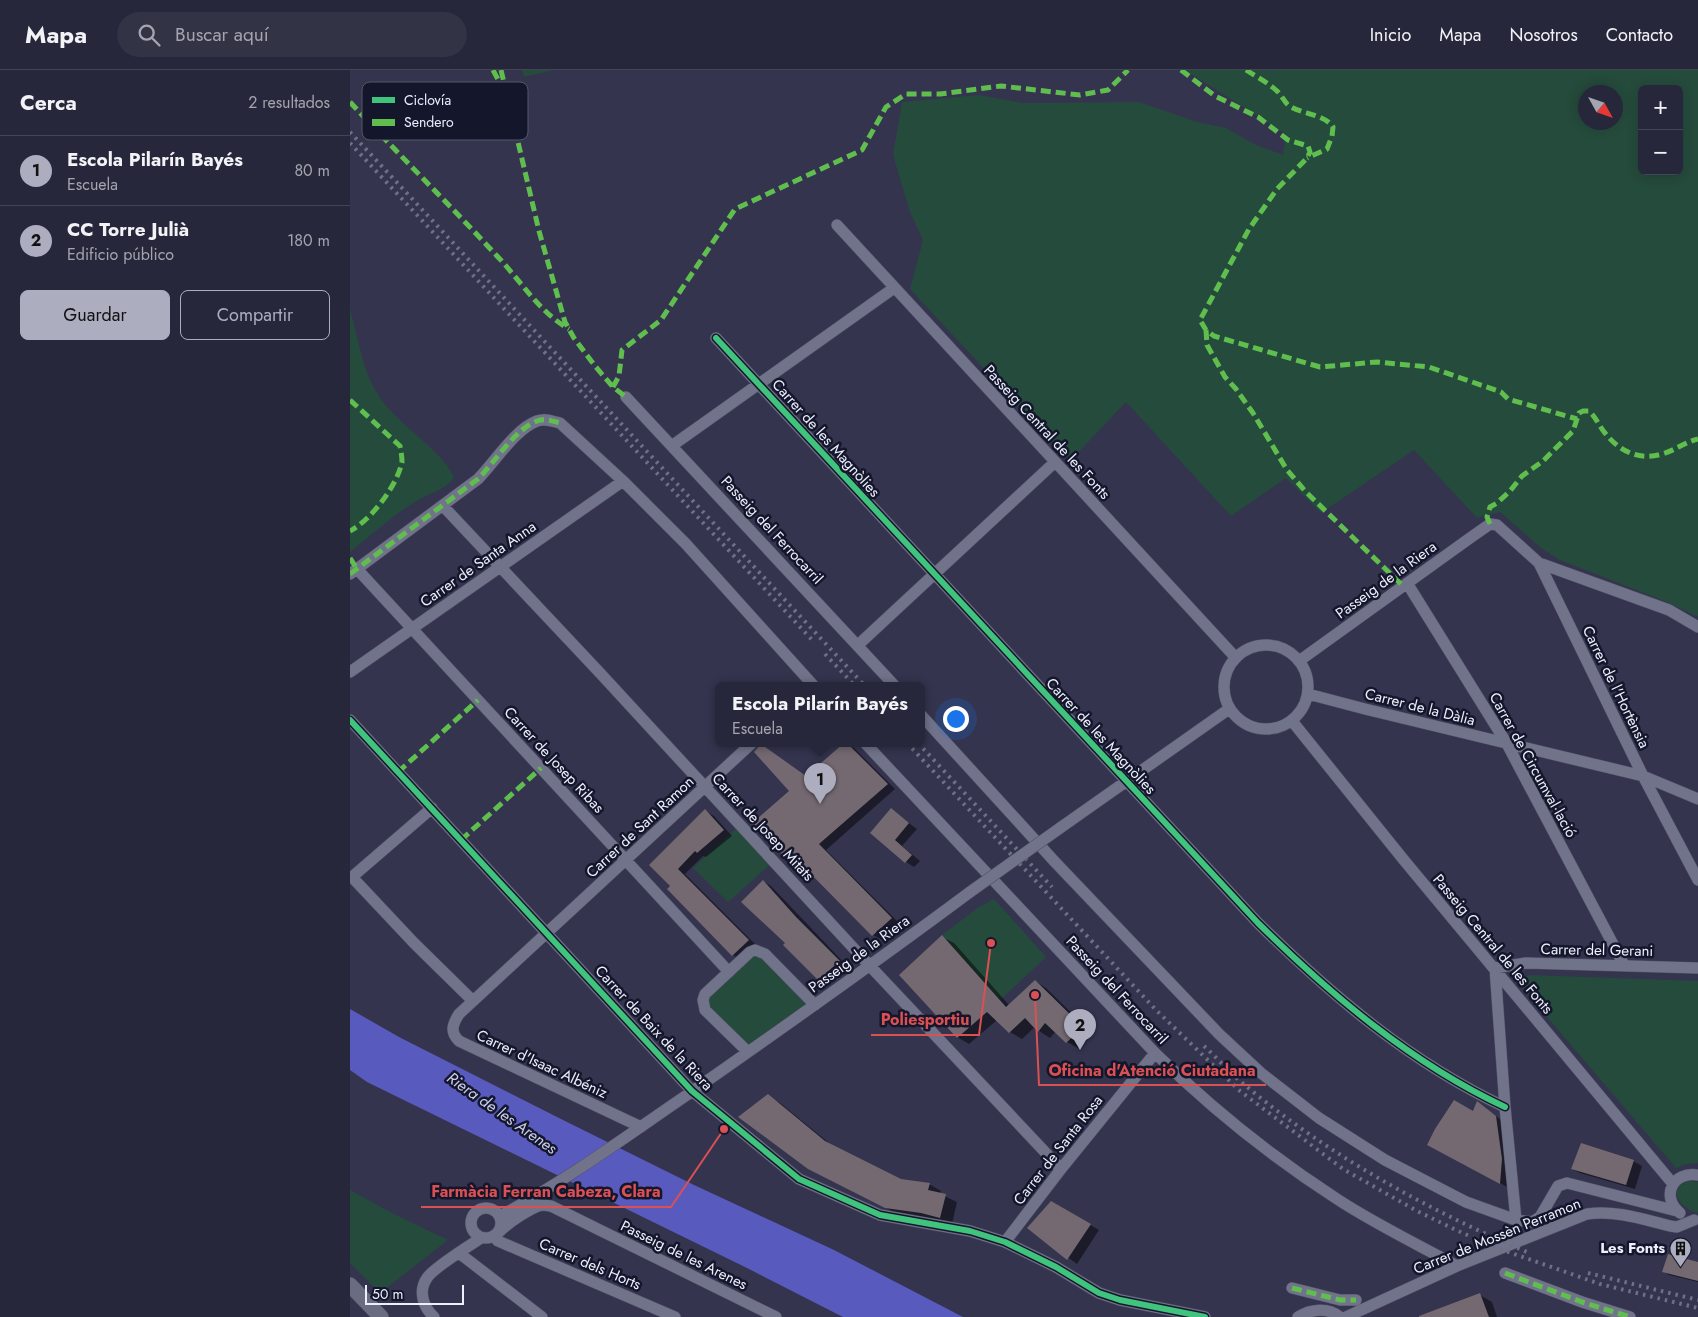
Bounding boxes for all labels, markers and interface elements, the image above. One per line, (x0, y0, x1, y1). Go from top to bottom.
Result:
search box (117, 12, 467, 57)
text: Mapa (25, 17, 87, 52)
icon: search (135, 21, 163, 49)
text: Buscar aquí (175, 21, 269, 48)
text: Inicio (1370, 22, 1411, 48)
text: Mapa (1439, 22, 1481, 48)
text: Nosotros (1509, 22, 1578, 48)
text: Contacto (1606, 22, 1673, 48)
legend (362, 82, 528, 140)
north arrow (1578, 85, 1623, 130)
map controls (1638, 85, 1683, 175)
button: + (1638, 85, 1683, 130)
text: Cerca (20, 88, 77, 118)
text: Ciclovía (404, 90, 451, 110)
text: 2 resultados (248, 91, 330, 114)
text: Sendero (404, 112, 454, 132)
button: − (1638, 130, 1683, 175)
text: Escola Pilarín Bayés (67, 146, 243, 173)
text: 1 (32, 159, 40, 182)
text: 80 m (294, 159, 330, 182)
text: Escuela (67, 173, 118, 196)
text: CC Torre Julià (67, 216, 189, 243)
text: 2 (31, 229, 41, 252)
text: 180 m (287, 229, 330, 252)
text: Edificio público (67, 243, 174, 266)
button: Guardar (20, 290, 170, 340)
button: Compartir (180, 290, 330, 340)
street label: Passeig Central de les Fonts (979, 360, 1115, 504)
street label: Carrer de les Magnòlies (767, 374, 885, 502)
street label: Passeig del Ferrocarril (716, 471, 828, 589)
street label: Carrer de Santa Anna (415, 516, 541, 612)
street label: Passeig de la Riera (1331, 536, 1441, 624)
street label: Carrer de l'Hortènsia (1577, 622, 1655, 752)
street label: Carrer de les Magnòlies (1041, 673, 1161, 799)
popup (715, 682, 925, 747)
street label: Carrer de la Dàlia (1363, 683, 1477, 731)
street label: Carrer de Circumval·lació (1484, 688, 1582, 842)
text: Escola Pilarín Bayés (732, 690, 908, 717)
street label: Carrer de Josep Ribas (499, 702, 609, 818)
your location (943, 706, 969, 732)
text: Escuela (732, 717, 783, 740)
pin: 1 (804, 763, 836, 804)
street label: Carrer de Josep Mitats (707, 768, 819, 886)
street label: Carrer de Sant Ramon (581, 771, 699, 883)
street label: Passeig Central de les Fonts (1428, 869, 1558, 1019)
street label: Passeig de la Riera (804, 910, 914, 998)
street label: Passeig del Ferrocarril (1061, 931, 1173, 1049)
street label: Carrer del Gerani (1540, 938, 1654, 962)
street label: Carrer de Baix de la Riera (590, 960, 718, 1096)
callout: Poliesportiu (871, 1004, 979, 1035)
text: Poliesportiu (881, 1008, 969, 1031)
pin: 2 (1064, 1009, 1096, 1050)
street label: Carrer d'Isaac Albéniz (473, 1024, 611, 1104)
callout: Oficina d'Atenció Ciutadana (1039, 1054, 1266, 1085)
text: Oficina d'Atenció Ciutadana (1048, 1059, 1256, 1082)
water label: Riera de les Arenes (442, 1066, 562, 1160)
street label: Carrer de Santa Rosa (1008, 1090, 1108, 1210)
callout: Farmàcia Ferran Cabeza, Clara (421, 1176, 671, 1207)
text: Farmàcia Ferran Cabeza, Clara (431, 1180, 661, 1203)
street label: Carrer de Mossèn Perramon (1410, 1192, 1584, 1280)
street label: Passeig de les Arenes (617, 1215, 751, 1295)
street label: Carrer dels Horts (536, 1233, 644, 1295)
building icon: Les Fonts (1669, 1236, 1693, 1267)
place label: Les Fonts (1600, 1237, 1665, 1259)
scale bar (365, 1282, 464, 1305)
text: 50 m (372, 1284, 403, 1304)

